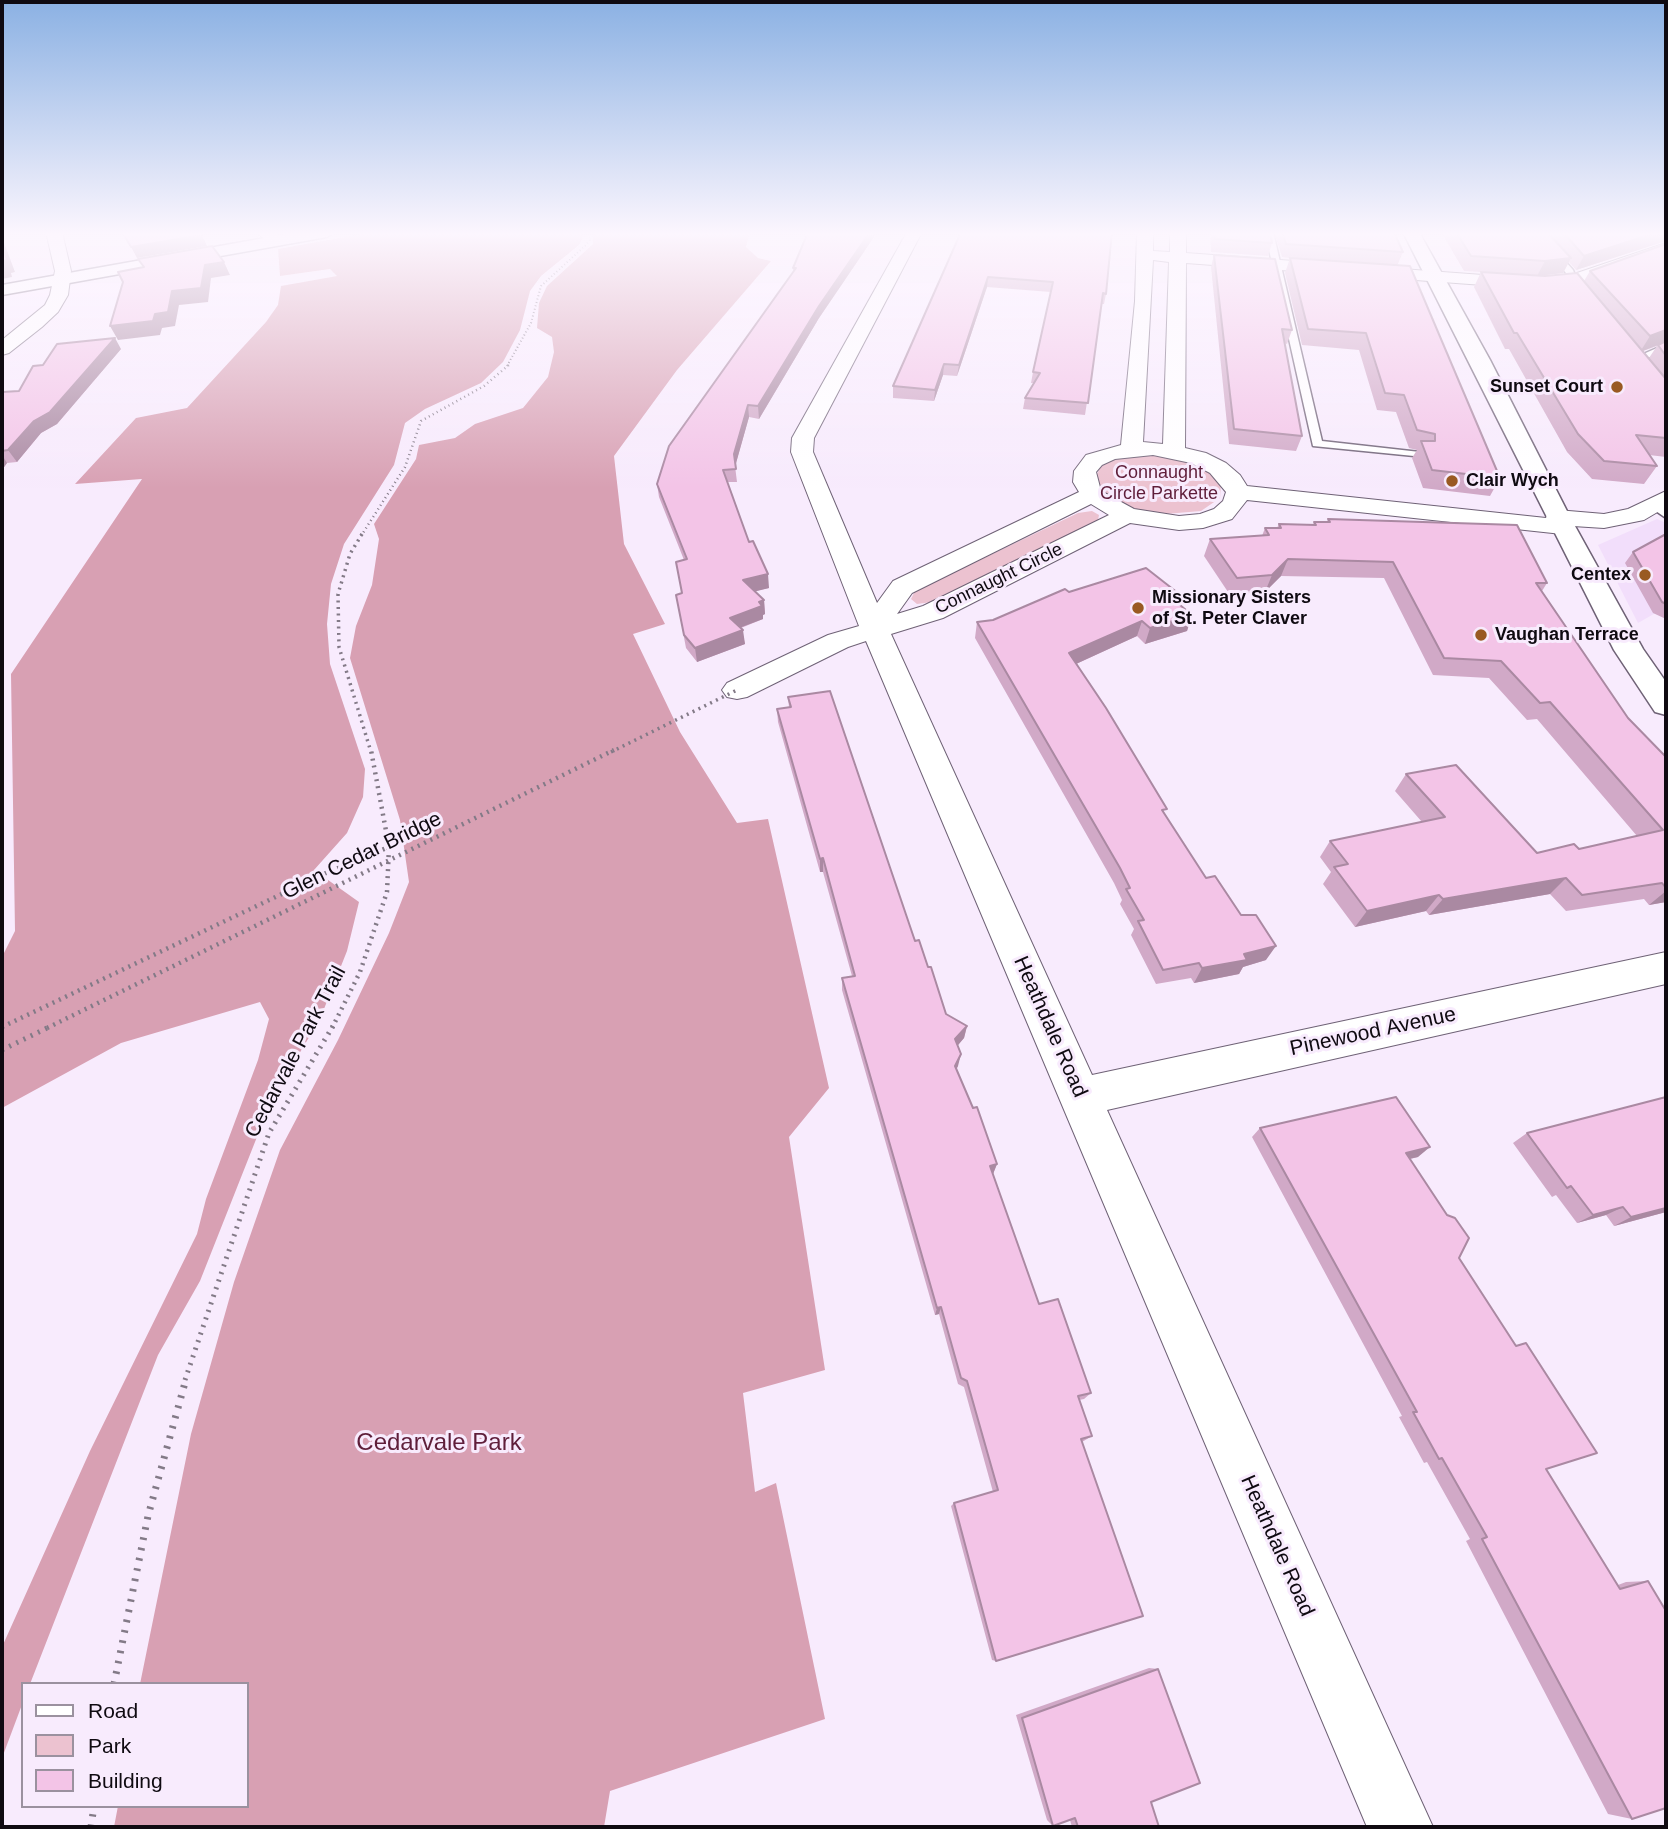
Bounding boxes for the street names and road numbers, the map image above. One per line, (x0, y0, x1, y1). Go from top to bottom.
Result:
street label: Connaught Circle (932, 539, 1066, 619)
street label: Glen Cedar Bridge (278, 807, 446, 905)
street label: Heathdale Road (1008, 953, 1092, 1101)
street label: Cedarvale Park Trail (240, 962, 352, 1142)
street label: Pinewood Avenue (1288, 1002, 1458, 1062)
street label: Heathdale Road (1235, 1472, 1319, 1620)

